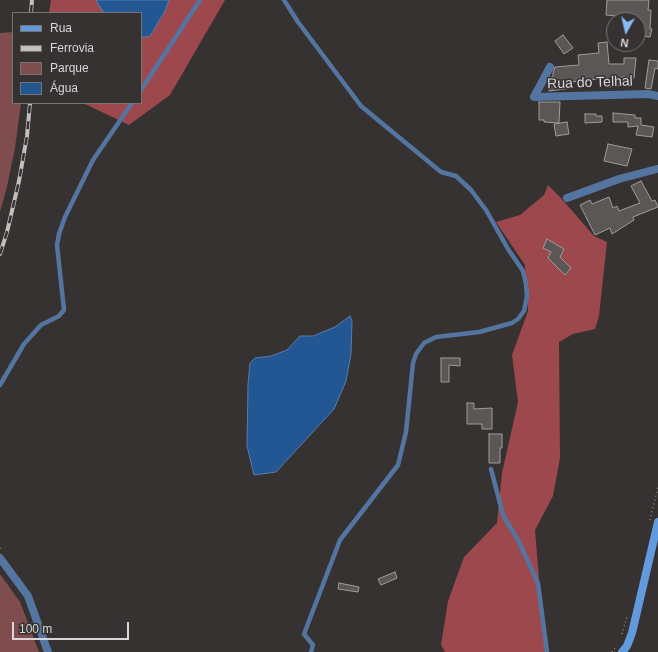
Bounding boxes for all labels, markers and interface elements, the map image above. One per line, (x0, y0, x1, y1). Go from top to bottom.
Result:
legend (12, 12, 142, 104)
north arrow (606, 12, 646, 52)
text: Rua (50, 21, 72, 35)
text: N (620, 36, 629, 49)
text: Ferrovia (50, 41, 94, 55)
text: Parque (50, 61, 89, 75)
street label: Rua do Telhal (547, 73, 633, 93)
text: Água (50, 81, 78, 95)
scale bar (14, 614, 131, 640)
text: 100 m (19, 622, 52, 636)

